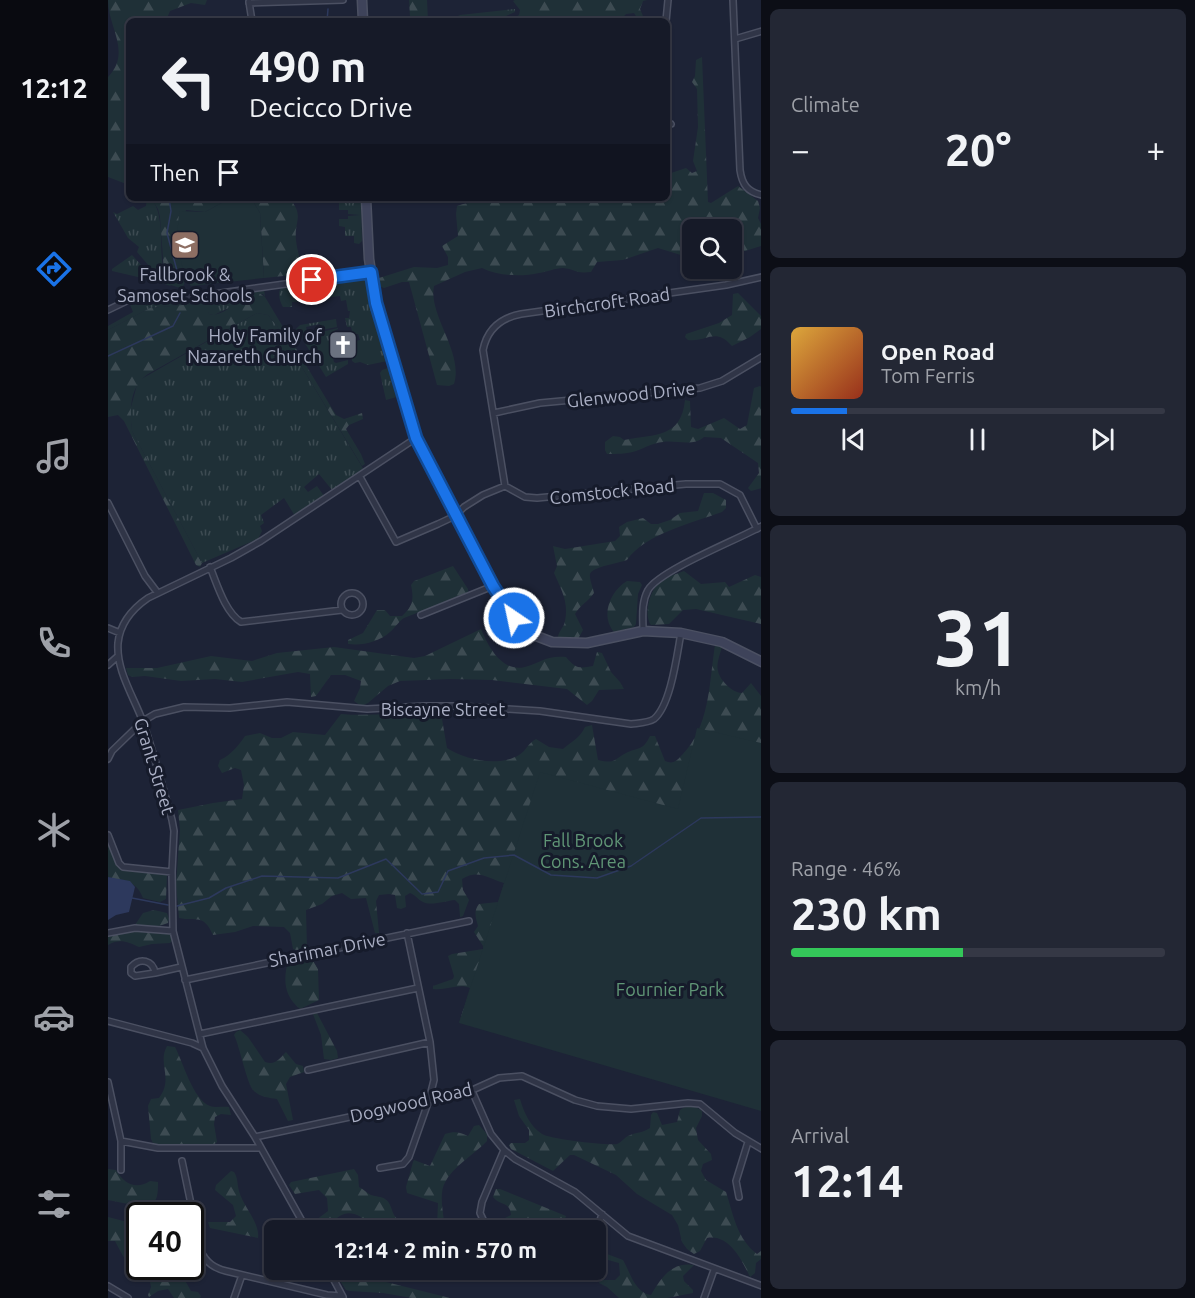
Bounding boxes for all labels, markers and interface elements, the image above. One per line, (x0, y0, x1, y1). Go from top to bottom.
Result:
icon: left (150, 42, 228, 120)
text: 490 m (249, 43, 366, 90)
text: 12:12 (20, 73, 88, 103)
text: Decicco Drive (249, 92, 413, 122)
text: Climate (791, 93, 860, 116)
text: 20° (945, 124, 1011, 175)
text: − (791, 131, 810, 168)
text: + (1146, 131, 1165, 168)
icon: arrive (212, 156, 245, 189)
text: Then (150, 160, 200, 185)
map controls (682, 219, 742, 279)
button: search (682, 219, 742, 279)
school or university icon: Fallbrook & Samoset Schools (169, 229, 201, 261)
icon: directions (33, 248, 75, 290)
pin (286, 254, 337, 305)
icon: arrive (295, 263, 328, 296)
place label: Fallbrook & Samoset Schools (117, 264, 253, 305)
street label: Birchcroft Road (543, 283, 671, 321)
place label: Holy Family of Nazareth Church (187, 325, 322, 366)
church icon: Holy Family of Nazareth Church (327, 329, 359, 361)
text: Open Road (881, 339, 995, 364)
text: Tom Ferris (881, 364, 975, 387)
street label: Glenwood Drive (566, 377, 696, 411)
icon: previous (837, 423, 870, 456)
icon: pause (961, 423, 994, 456)
icon: next (1086, 423, 1119, 456)
icon: music (33, 435, 75, 477)
street label: Comstock Road (549, 474, 675, 508)
position arrow (482, 586, 546, 650)
text: 31 (934, 593, 1022, 681)
icon: phone (33, 622, 75, 664)
text: km/h (955, 676, 1001, 699)
street label: Biscayne Street (381, 699, 505, 719)
street label: Grant Street (131, 715, 179, 817)
icon: climate (33, 809, 75, 851)
park label: Fall Brook Cons. Area (540, 830, 626, 871)
text: Range · 46% (791, 857, 901, 880)
text: 230 km (791, 888, 942, 939)
street label: Sharimar Drive (267, 928, 387, 970)
park label: Fournier Park (616, 979, 724, 999)
icon: car (33, 996, 75, 1038)
street label: Dogwood Road (348, 1078, 474, 1126)
text: Arrival (791, 1124, 849, 1147)
text: 12:14 (791, 1155, 904, 1206)
icon: filters (33, 1183, 75, 1225)
speed limit sign: 40 (126, 1202, 204, 1280)
text: 12:14 · 2 min · 570 m (333, 1237, 537, 1262)

